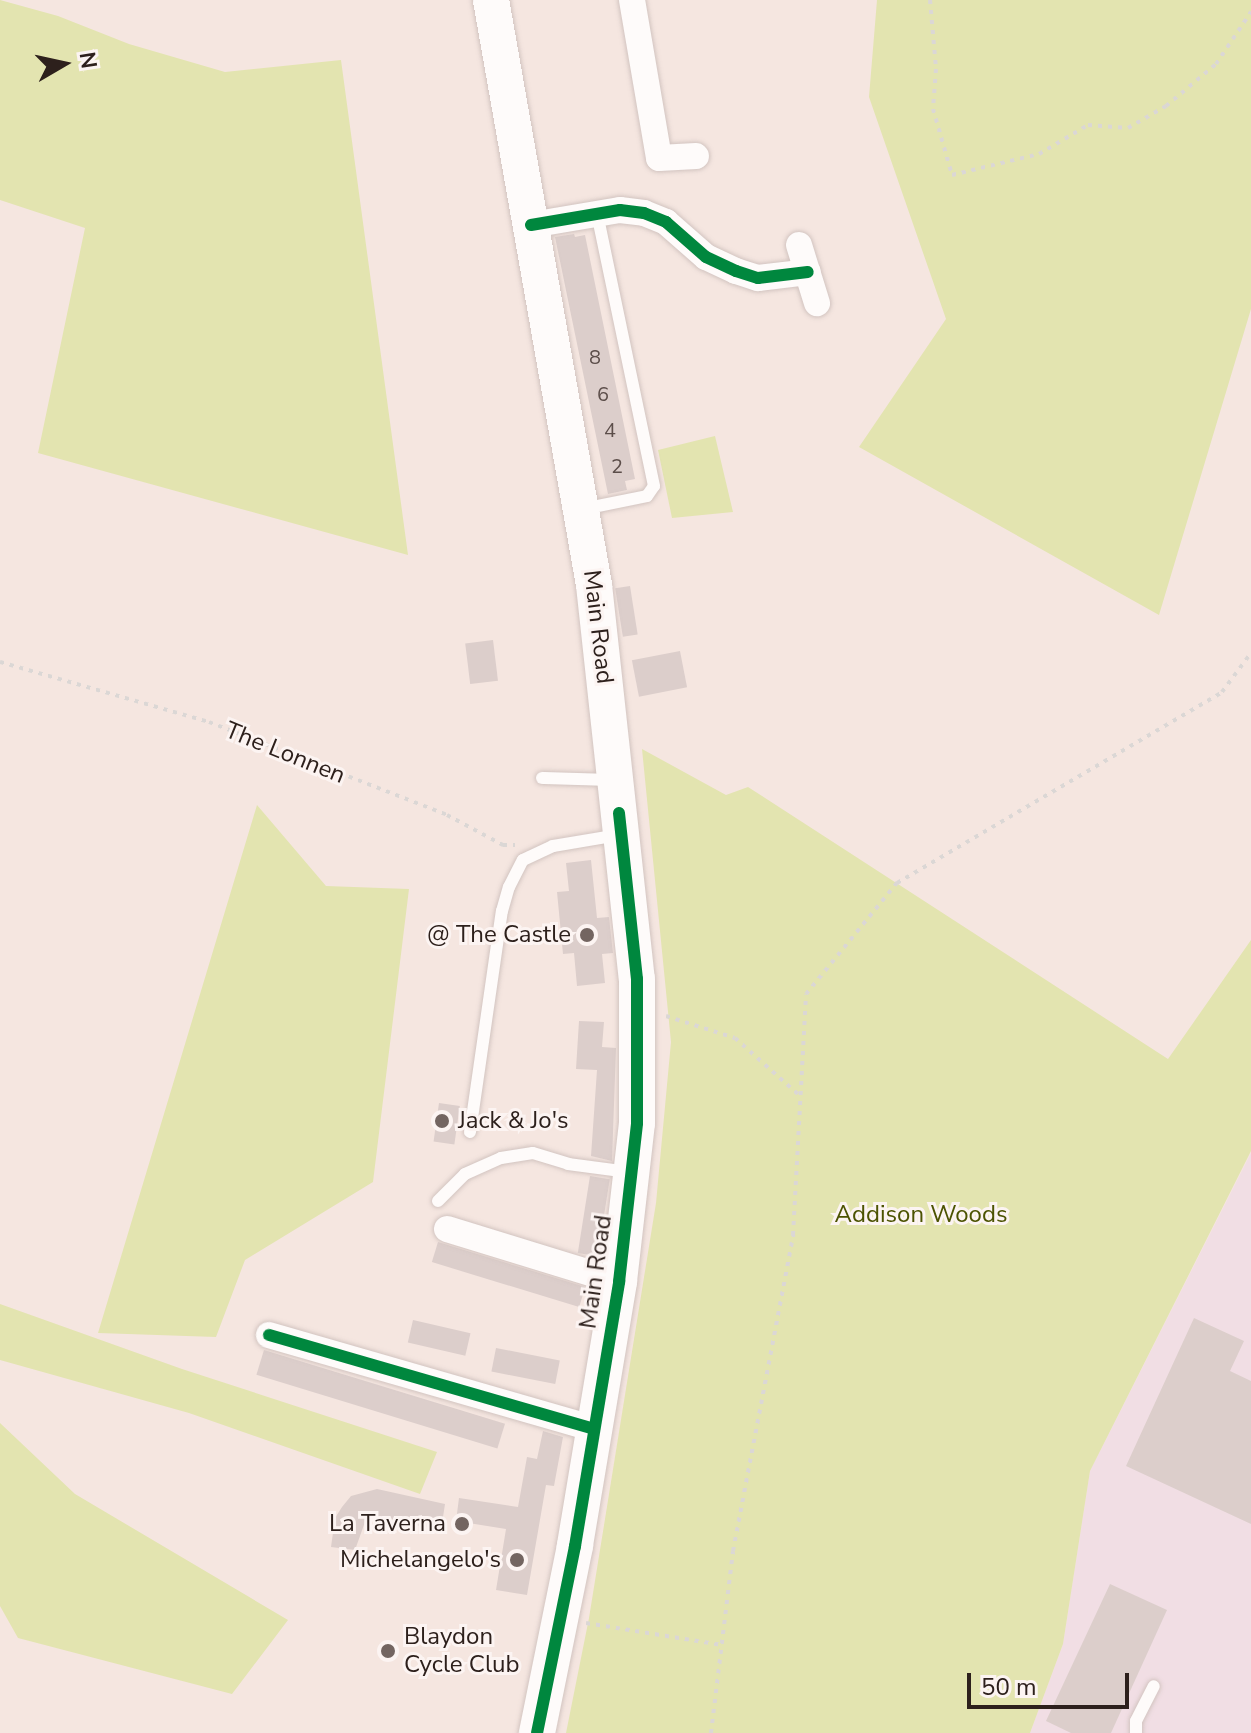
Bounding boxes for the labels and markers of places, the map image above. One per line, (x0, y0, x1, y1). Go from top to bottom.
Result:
place label: @ The Castle (427, 921, 571, 949)
marker: @ The Castle (578, 926, 596, 944)
place label: Jack & Jo's (458, 1107, 569, 1135)
marker: Jack & Jo's (433, 1112, 451, 1130)
place label: La Taverna (329, 1510, 446, 1538)
marker: La Taverna (453, 1515, 471, 1533)
place label: Michelangelo's (340, 1546, 501, 1574)
marker: Michelangelo's (508, 1551, 526, 1569)
place label: Blaydon Cycle Club (404, 1623, 520, 1679)
marker: Blaydon Cycle Club (379, 1642, 397, 1660)

